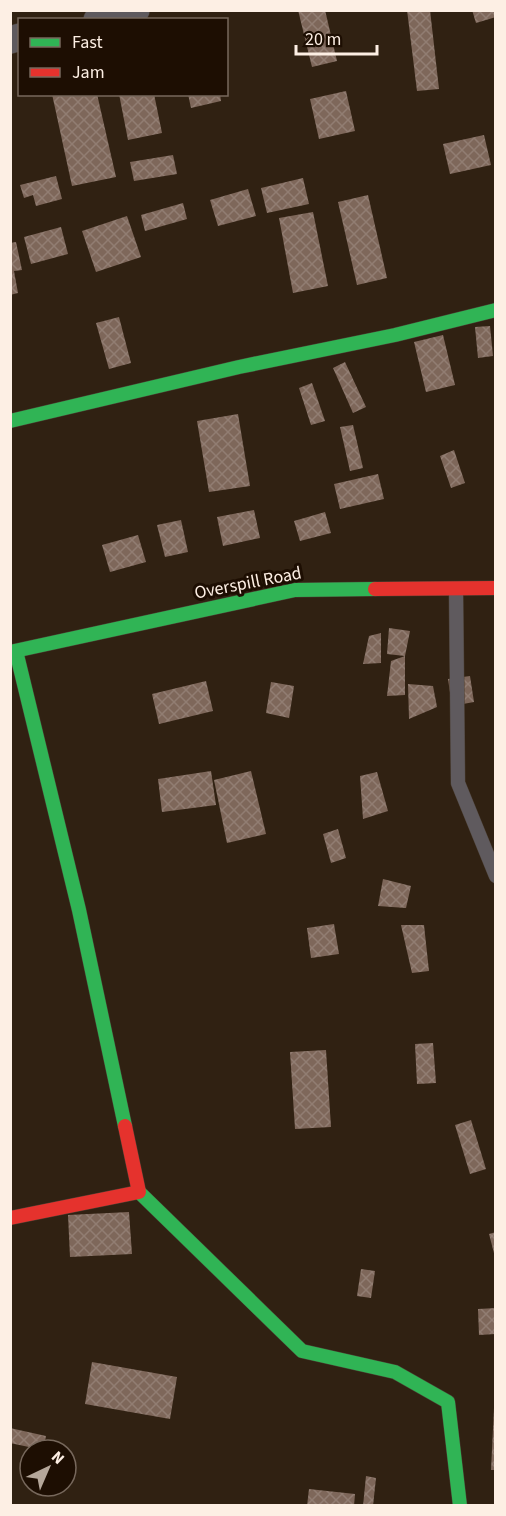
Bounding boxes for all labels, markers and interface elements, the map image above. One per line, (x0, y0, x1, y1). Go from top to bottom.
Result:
legend (18, 18, 228, 96)
scale bar (296, 18, 377, 56)
text: 20 m (305, 27, 341, 52)
text: Fast (72, 30, 103, 55)
text: Jam (72, 60, 105, 85)
street label: Overspill Road (192, 560, 304, 606)
north arrow (18, 1438, 78, 1498)
text: N (46, 1446, 69, 1470)

